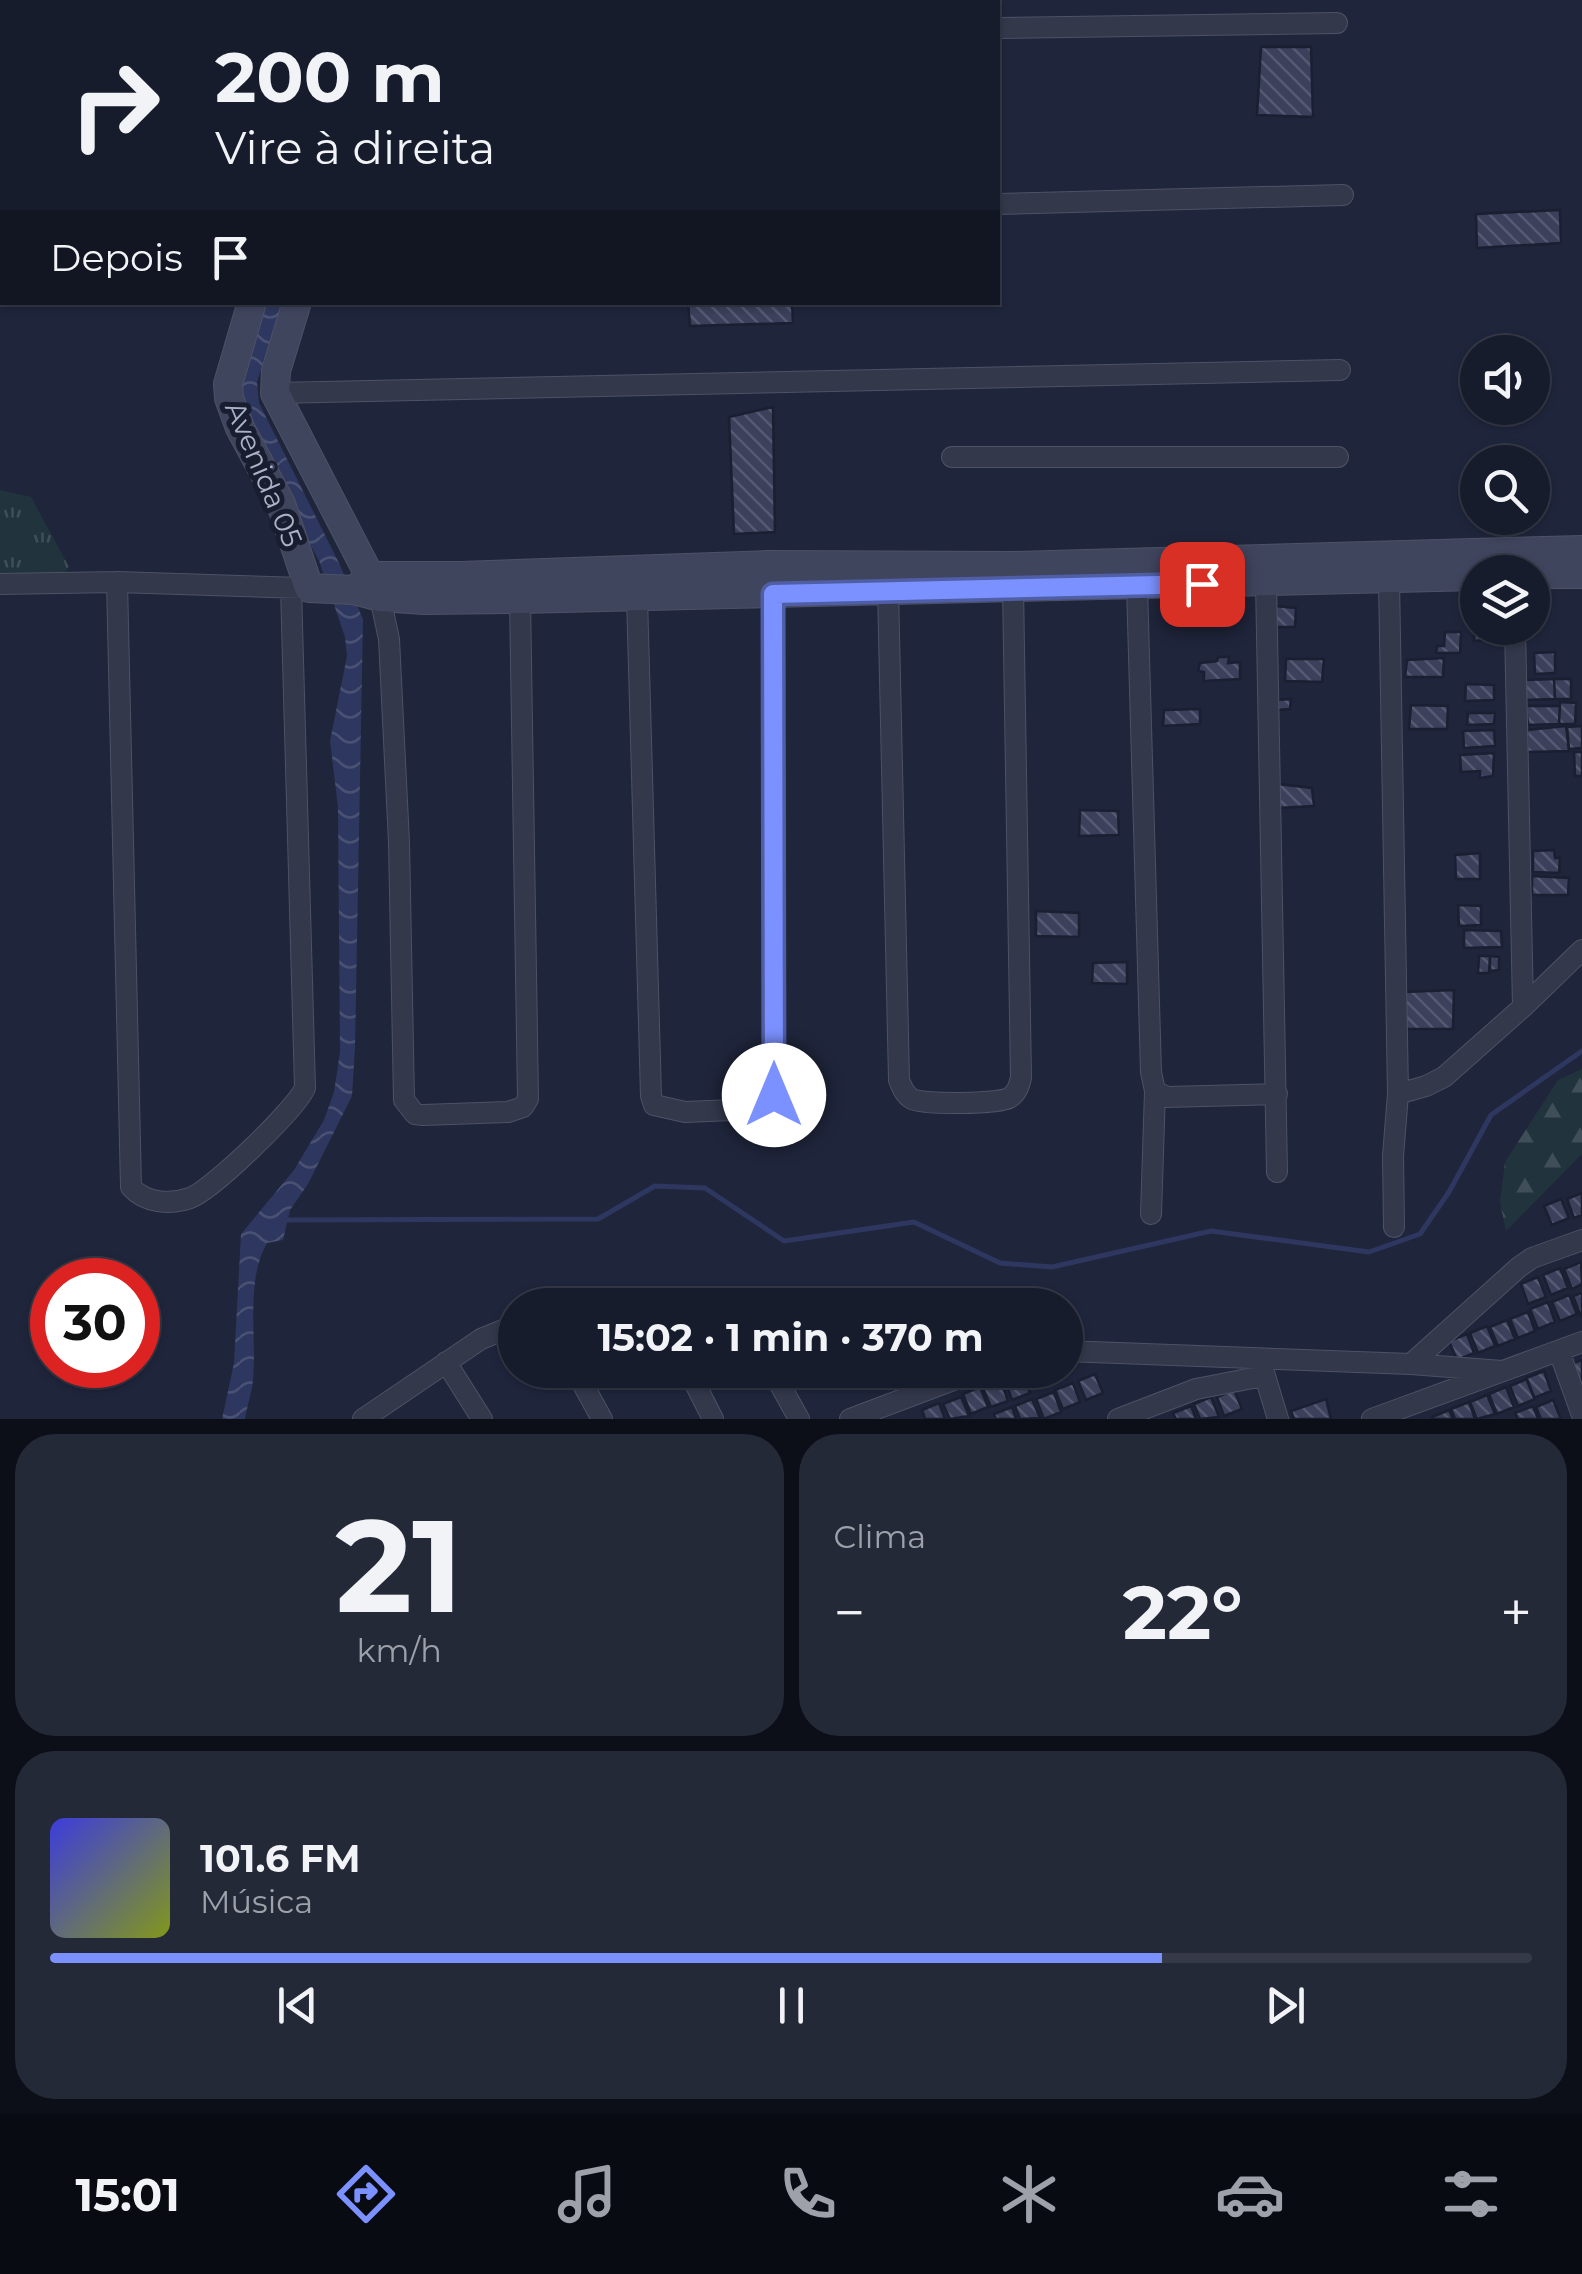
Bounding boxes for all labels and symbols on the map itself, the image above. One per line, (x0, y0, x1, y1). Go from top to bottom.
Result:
street label: Avenida 05 (218, 396, 310, 552)
pin (1160, 542, 1245, 627)
position arrow (722, 1043, 826, 1147)
speed limit sign: 30 (30, 1258, 160, 1388)

